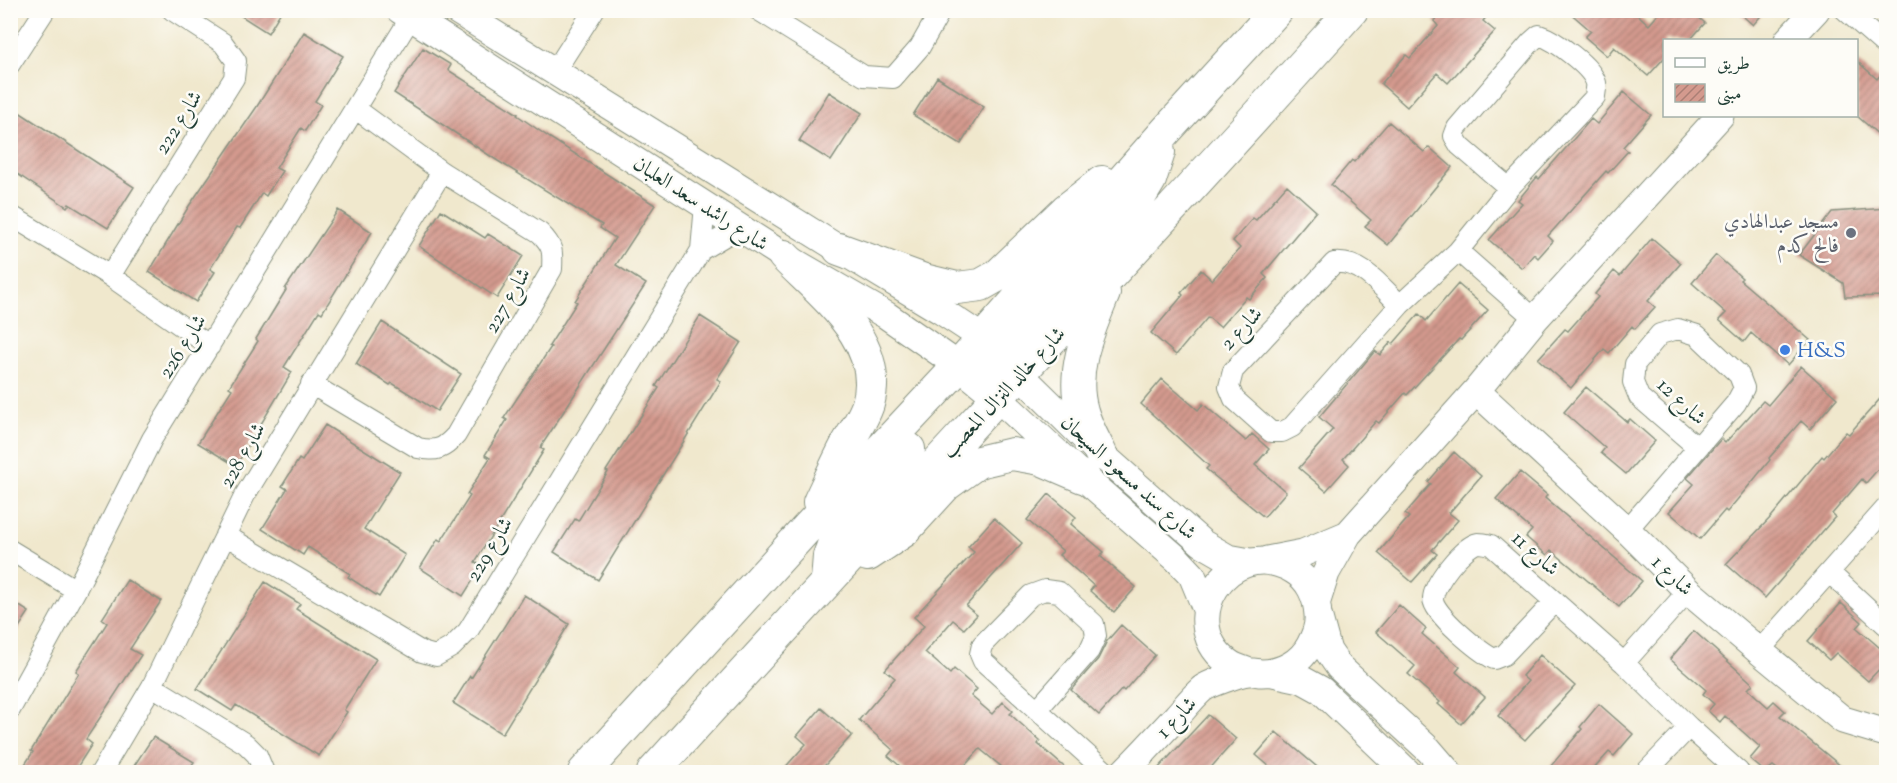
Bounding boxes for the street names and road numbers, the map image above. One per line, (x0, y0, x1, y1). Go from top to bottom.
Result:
street label: شارع 222 (148, 85, 212, 161)
street label: شارع راشد سعد العلبان (626, 150, 774, 261)
street label: شارع 227 (478, 263, 540, 340)
street label: شارع 2 (1214, 301, 1271, 359)
street label: شارع 226 (152, 309, 216, 386)
street label: شارع خالد النزال المعصب (935, 321, 1074, 467)
street label: شارع 12 (1649, 372, 1712, 434)
street label: شارع سند مسعود السيحان (1052, 409, 1203, 549)
street label: شارع 228 (213, 418, 275, 495)
street label: شارع 229 (460, 512, 523, 589)
street label: شارع 11 (1503, 525, 1565, 585)
street label: شارع 1 (1643, 549, 1699, 605)
street label: شارع 1 (1150, 691, 1206, 747)

